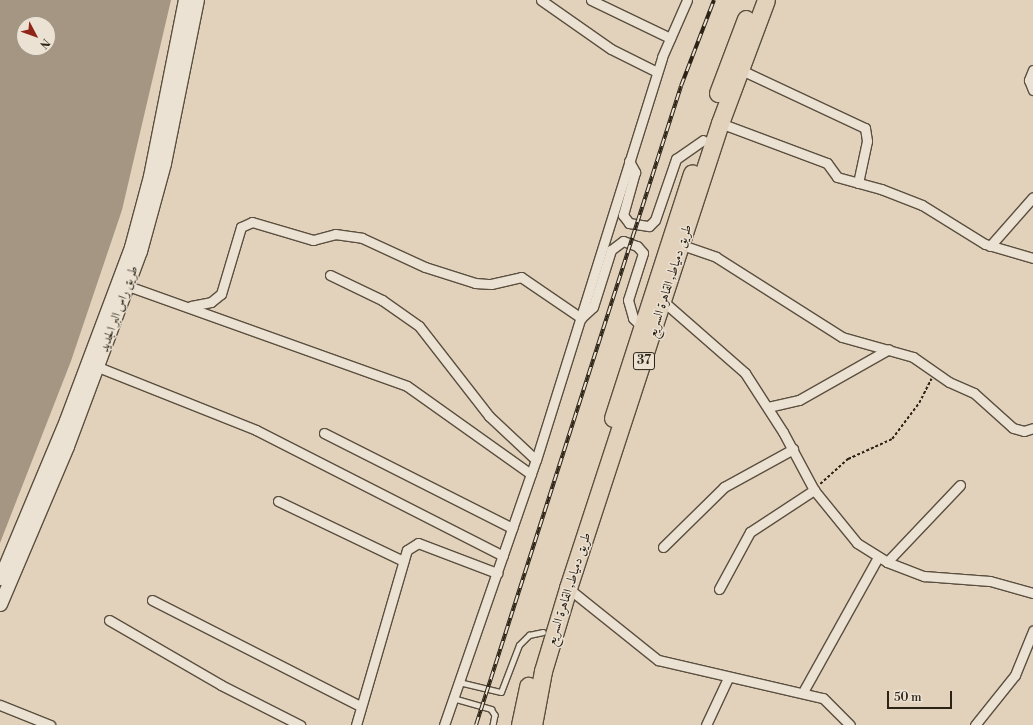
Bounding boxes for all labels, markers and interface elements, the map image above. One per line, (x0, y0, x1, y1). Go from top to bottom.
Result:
north arrow (16, 16, 56, 56)
text: N (36, 35, 52, 51)
street label: طريق دمياط, القاهرة السريع (644, 222, 696, 340)
street label: طريق راس البر الجديد (96, 264, 142, 354)
road number: 37 (632, 351, 656, 371)
street label: طريق دمياط, القاهرة السريع (543, 530, 595, 648)
scale bar (889, 683, 954, 709)
text: 50 m (894, 690, 922, 705)

